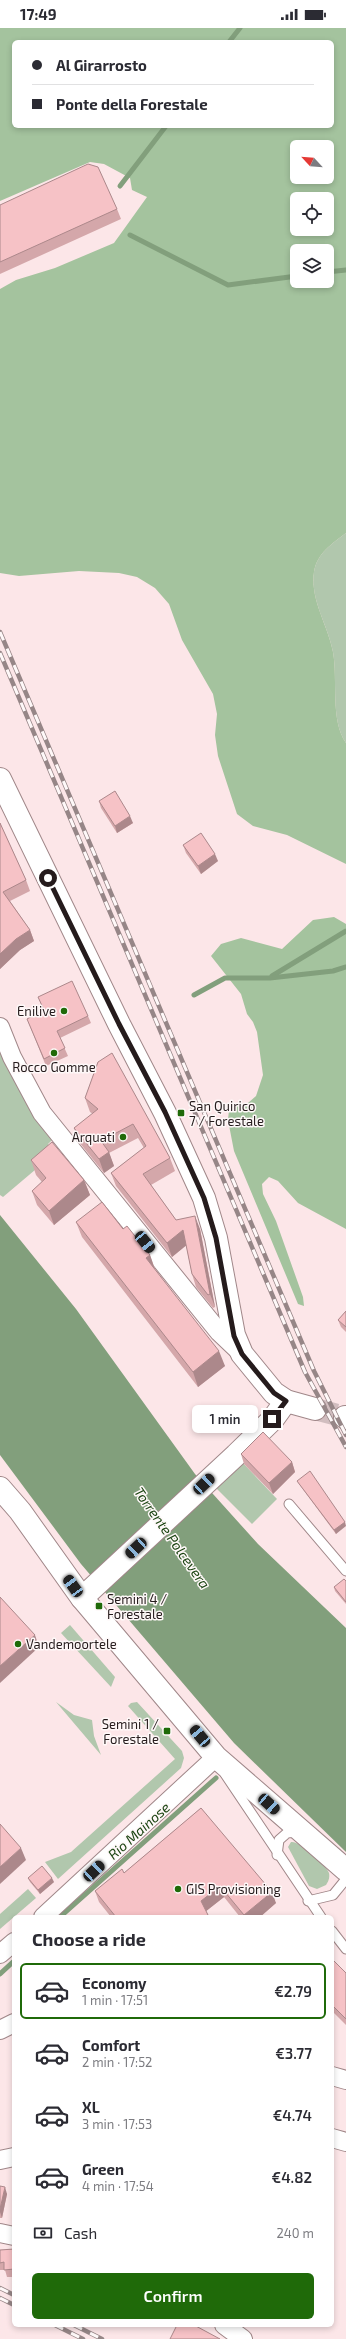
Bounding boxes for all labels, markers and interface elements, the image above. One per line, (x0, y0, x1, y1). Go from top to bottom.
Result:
text: 17:49 (20, 5, 57, 23)
text: Al Girarrosto (56, 56, 147, 74)
text: Ponte della Forestale (56, 95, 208, 113)
north arrow (290, 140, 334, 184)
map controls (290, 140, 334, 288)
button: locate (290, 192, 334, 236)
button: layers (290, 244, 334, 288)
route start (39, 869, 57, 887)
place label: Enilive (17, 1003, 56, 1019)
marker: Enilive (59, 1006, 69, 1016)
marker: Rocco Gomme (49, 1048, 59, 1058)
place label: Rocco Gomme (12, 1059, 96, 1075)
place label: San Quirico 7 / Forestale (189, 1098, 264, 1129)
marker: San Quirico 7 / Forestale (176, 1108, 186, 1118)
place label: Arquati (72, 1129, 115, 1145)
marker: Arquati (118, 1132, 128, 1142)
car (133, 1229, 157, 1255)
callout: 1 min (192, 1405, 258, 1433)
route end (263, 1410, 281, 1428)
text: 1 min (210, 1411, 240, 1427)
car (191, 1471, 217, 1497)
water label: Torrente Polcevera (131, 1484, 214, 1592)
car (123, 1535, 149, 1561)
car (61, 1573, 85, 1599)
place label: Semini 4 / Forestale (107, 1591, 167, 1622)
marker: Semini 4 / Forestale (94, 1601, 104, 1611)
place label: Vandemoortele (26, 1636, 117, 1652)
marker: Vandemoortele (13, 1639, 23, 1649)
place label: Semini 1 / Forestale (102, 1716, 159, 1747)
car (188, 1723, 212, 1749)
marker: Semini 1 / Forestale (162, 1726, 172, 1736)
car (256, 1792, 282, 1816)
water label: Rio Mainose (104, 1798, 173, 1863)
car (81, 1858, 107, 1884)
place label: GIS Provisioning (186, 1881, 281, 1897)
marker: GIS Provisioning (173, 1884, 183, 1894)
text: Choose a ride (32, 1928, 146, 1950)
icon: car (34, 1973, 70, 2009)
text: Economy (82, 1974, 147, 1992)
text: €2.79 (274, 1982, 312, 2000)
text: 1 min · 17:51 (82, 1992, 148, 2008)
icon: car (34, 2035, 70, 2071)
text: Comfort (82, 2036, 140, 2054)
text: €3.77 (275, 2044, 312, 2062)
text: 2 min · 17:52 (82, 2054, 152, 2070)
icon: car (34, 2097, 70, 2133)
text: XL (82, 2098, 100, 2116)
text: €4.74 (273, 2106, 312, 2124)
text: 3 min · 17:53 (82, 2116, 152, 2132)
icon: car (34, 2159, 70, 2195)
text: Green (82, 2160, 124, 2178)
text: €4.82 (272, 2168, 312, 2186)
text: 4 min · 17:54 (82, 2178, 154, 2194)
icon: cash (32, 2222, 54, 2244)
text: Cash (64, 2224, 97, 2242)
text: 240 m (277, 2225, 314, 2241)
button: Confirm (32, 2273, 314, 2319)

